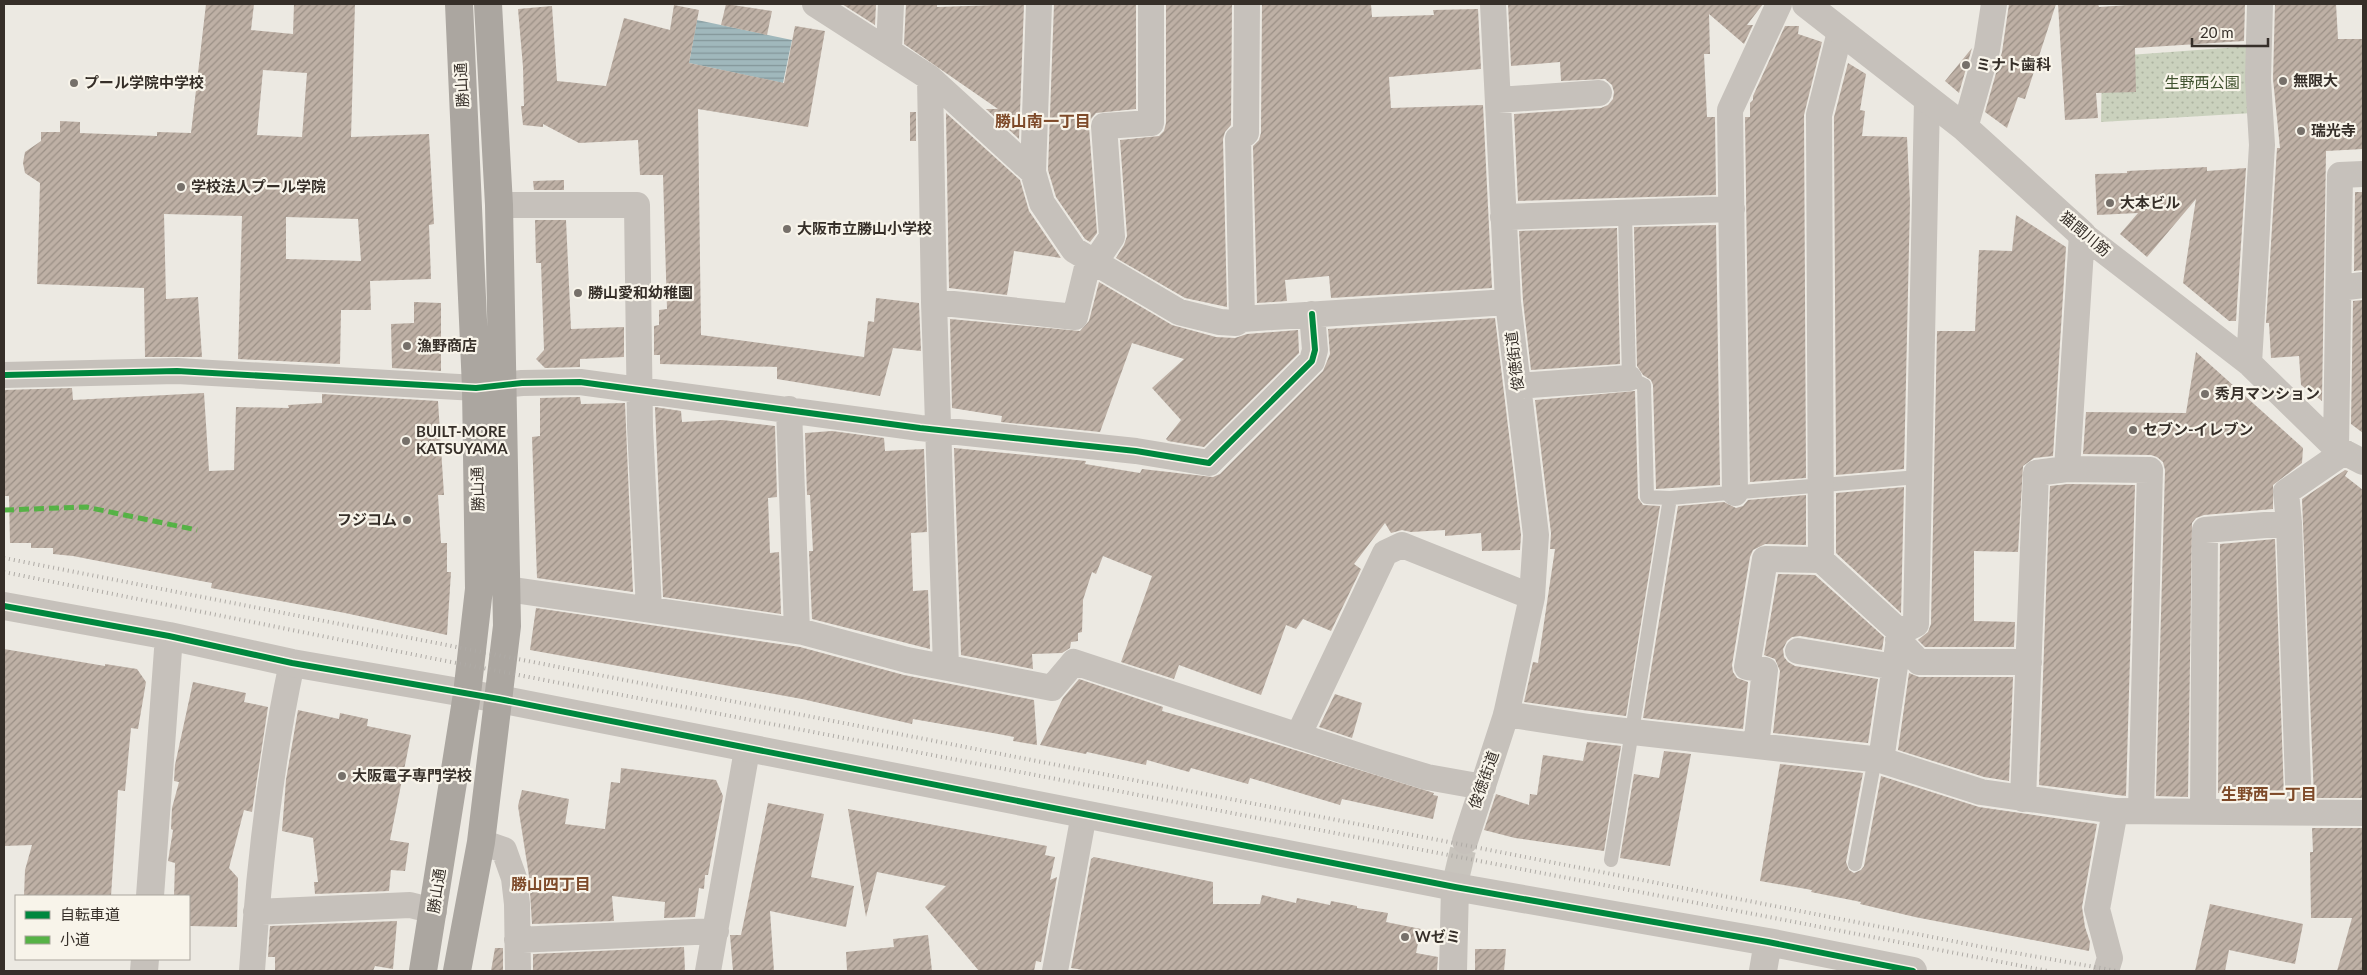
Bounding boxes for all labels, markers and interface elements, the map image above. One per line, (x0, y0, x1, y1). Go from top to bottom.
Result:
scale bar (2192, 15, 2268, 47)
text: 20 m (2200, 23, 2234, 41)
place label: ミナト歯科 (1976, 55, 2051, 73)
marker: ミナト歯科 (1960, 59, 1972, 71)
street label: 勝山通 (451, 62, 471, 108)
place label: 無限大 (2293, 71, 2338, 89)
place label: プール学院中学校 (84, 73, 204, 91)
park label: 生野西公園 (2164, 73, 2240, 91)
marker: 無限大 (2277, 75, 2289, 87)
marker: プール学院中学校 (68, 77, 80, 89)
district label: 勝山南一丁目 (995, 111, 1091, 130)
place label: 瑞光寺 (2311, 121, 2356, 139)
marker: 瑞光寺 (2295, 125, 2307, 137)
place label: 学校法人プール学院 (191, 177, 326, 195)
marker: 学校法人プール学院 (175, 181, 187, 193)
place label: 大本ビル (2120, 193, 2180, 211)
marker: 大本ビル (2104, 197, 2116, 209)
street label: 猫間川筋 (2057, 207, 2114, 259)
place label: 大阪市立勝山小学校 (797, 219, 932, 237)
marker: 大阪市立勝山小学校 (781, 223, 793, 235)
place label: 勝山愛和幼稚園 (588, 283, 693, 301)
marker: 勝山愛和幼稚園 (572, 287, 584, 299)
street label: 俊徳街道 (1501, 330, 1527, 392)
place label: 漁野商店 (417, 336, 477, 354)
marker: 漁野商店 (401, 340, 413, 352)
place label: 秀月マンション (2215, 384, 2320, 402)
marker: 秀月マンション (2199, 388, 2211, 400)
place label: セブン-イレブン (2143, 420, 2254, 438)
place label: BUILT-MORE KATSUYAMA (416, 422, 508, 457)
marker: セブン-イレブン (2127, 424, 2139, 436)
marker: BUILT-MORE KATSUYAMA (400, 435, 412, 447)
street label: 勝山通 (468, 466, 486, 512)
place label: フジコム (337, 510, 397, 528)
marker: フジコム (401, 514, 413, 526)
street label: 俊徳街道 (1464, 748, 1502, 811)
place label: 大阪電子専門学校 (352, 766, 472, 784)
marker: 大阪電子専門学校 (336, 770, 348, 782)
district label: 生野西一丁目 (2221, 784, 2317, 803)
street label: 勝山通 (424, 867, 448, 914)
district label: 勝山四丁目 (511, 874, 591, 893)
legend (15, 895, 190, 960)
text: 自転車道 (60, 905, 120, 923)
place label: Wゼミ (1415, 927, 1461, 945)
text: 小道 (60, 930, 90, 948)
marker: Wゼミ (1399, 931, 1411, 943)

